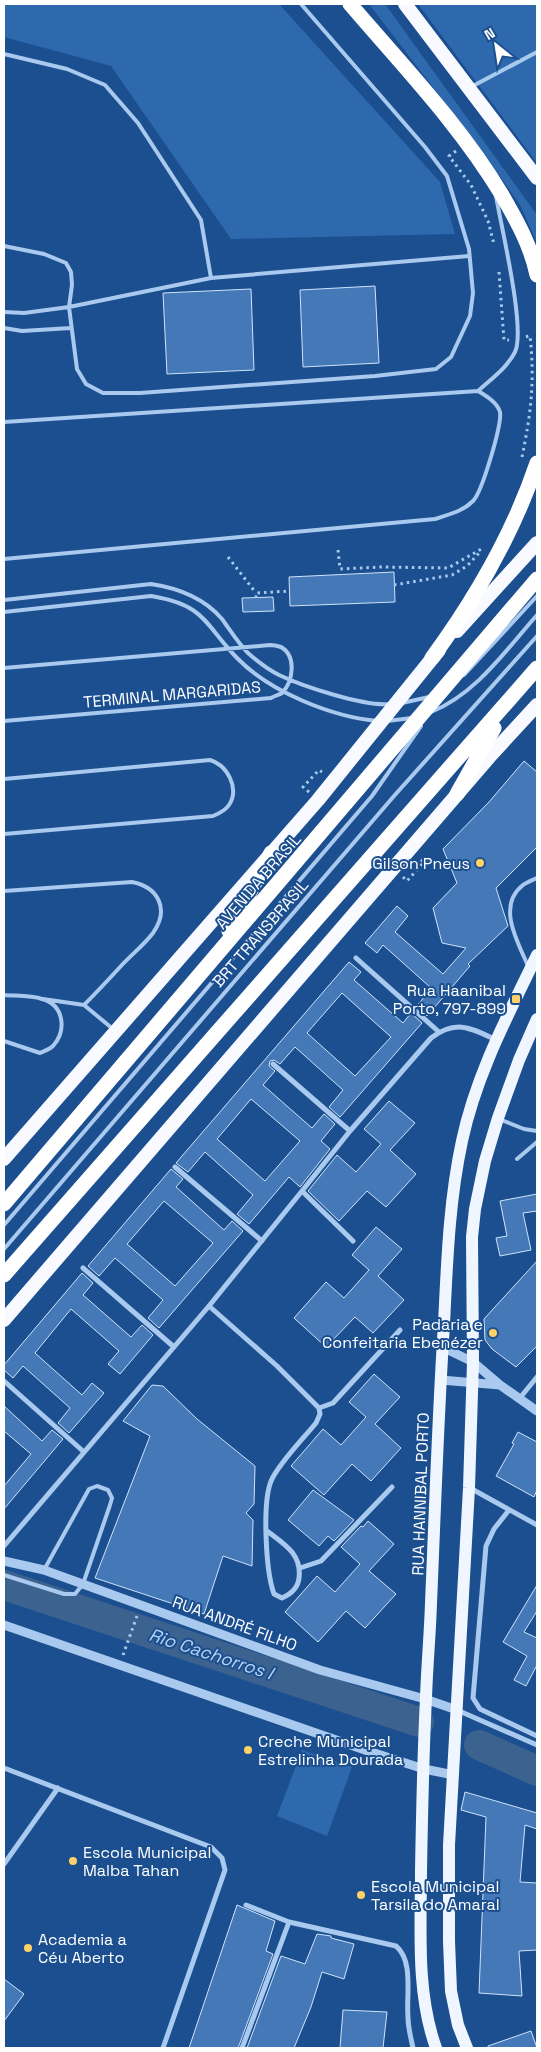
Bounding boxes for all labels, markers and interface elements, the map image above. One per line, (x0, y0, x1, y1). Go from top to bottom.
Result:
north arrow (471, 20, 521, 70)
text: N (481, 24, 498, 44)
street label: TERMINAL MARGARIDAS (82, 676, 262, 713)
street label: AVENIDA BRASIL (211, 829, 306, 934)
place label: Gilson Pneus (372, 853, 470, 874)
marker: Gilson Pneus (474, 857, 486, 869)
street label: BRT TRANSBRASIL (208, 875, 313, 992)
place label: Rua Haanibal Porto, 797-899 (393, 980, 506, 1019)
marker: Rua Haanibal Porto, 797-899 (510, 993, 522, 1005)
place label: Padaria e Confeitaria Ebenézer (322, 1314, 483, 1353)
marker: Padaria e Confeitaria Ebenézer (487, 1327, 499, 1339)
street label: RUA HANNIBAL PORTO (407, 1412, 434, 1576)
street label: RUA ANDRÉ FILHO (170, 1591, 300, 1656)
water label: Rio Cachorros I (146, 1623, 279, 1685)
place label: Creche Municipal Estrelinha Dourada (258, 1731, 403, 1770)
marker: Creche Municipal Estrelinha Dourada (242, 1744, 254, 1756)
place label: Escola Municipal Malba Tahan (83, 1842, 211, 1881)
marker: Escola Municipal Malba Tahan (67, 1855, 79, 1867)
place label: Escola Municipal Tarsila do Amaral (371, 1876, 500, 1915)
marker: Escola Municipal Tarsila do Amaral (355, 1889, 367, 1901)
place label: Academia a Céu Aberto (38, 1929, 127, 1968)
marker: Academia a Céu Aberto (22, 1942, 34, 1954)

